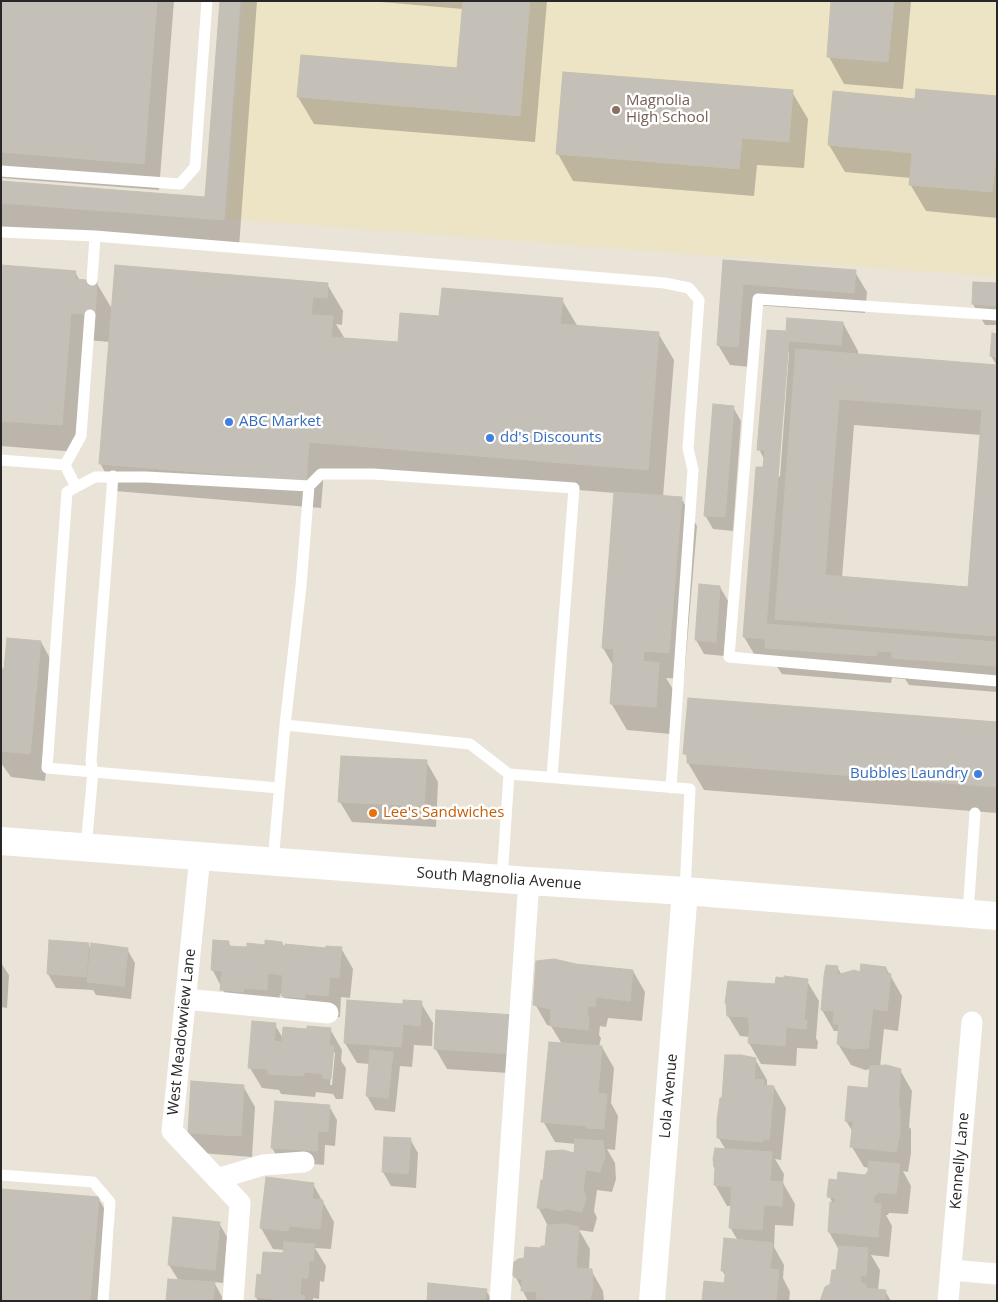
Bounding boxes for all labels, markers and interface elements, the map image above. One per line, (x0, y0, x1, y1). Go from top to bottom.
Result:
place label: Magnolia High School (626, 92, 709, 127)
marker: Magnolia High School (610, 104, 622, 116)
place label: ABC Market (239, 413, 321, 431)
marker: ABC Market (223, 416, 235, 428)
place label: dd's Discounts (500, 429, 602, 447)
marker: dd's Discounts (484, 432, 496, 444)
place label: Bubbles Laundry (850, 765, 968, 783)
marker: Bubbles Laundry (972, 768, 984, 780)
place label: Lee's Sandwiches (383, 804, 504, 822)
marker: Lee's Sandwiches (367, 807, 379, 819)
street label: South Magnolia Avenue (416, 864, 582, 894)
street label: West Meadowview Lane (164, 948, 200, 1116)
street label: Lola Avenue (656, 1053, 682, 1139)
street label: Kennelly Lane (947, 1112, 973, 1210)

